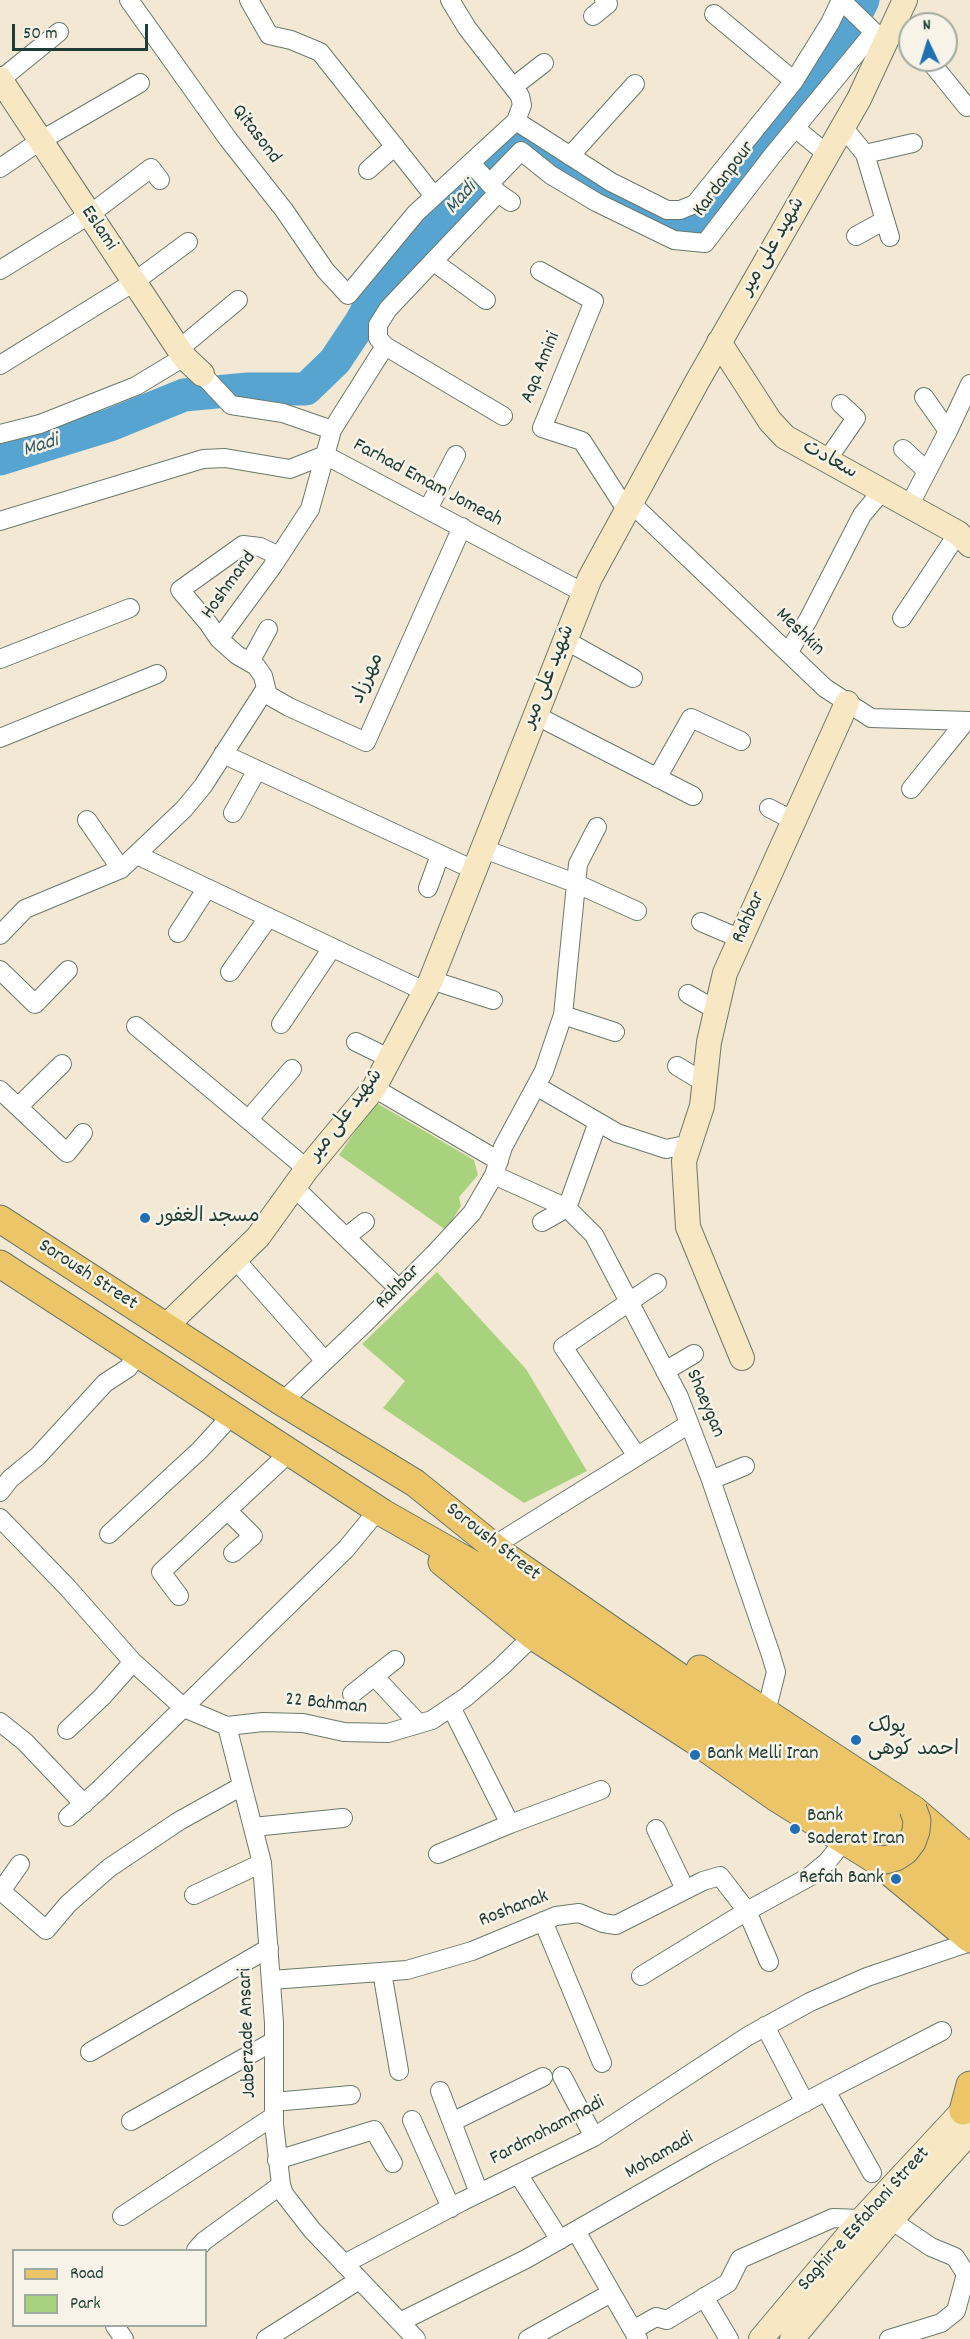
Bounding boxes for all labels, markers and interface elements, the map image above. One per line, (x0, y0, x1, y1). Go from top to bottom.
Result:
scale bar (15, 12, 152, 50)
north arrow (898, 12, 958, 72)
text: N (922, 14, 932, 37)
text: 50 m (23, 22, 58, 47)
street label: Qitasond (225, 101, 285, 169)
street label: Kardanpour (689, 138, 761, 222)
water label: Madi (441, 177, 483, 221)
street label: شهید علی میر (736, 194, 812, 300)
street label: Eslami (74, 202, 122, 256)
street label: Aqa Amini (517, 329, 567, 407)
water label: Madi (20, 430, 62, 464)
street label: Farhad Emam Jomeah (348, 434, 506, 534)
street label: سعادت (797, 436, 861, 486)
street label: Hoshmand (197, 547, 263, 625)
street label: Meshkin (769, 604, 829, 662)
street label: شهید علی میر (518, 622, 582, 732)
street label: مهرزاد (347, 650, 391, 708)
street label: Rahbar (728, 889, 772, 947)
street label: شهید علی میر (305, 1065, 389, 1167)
place label: مسجد الغفور (157, 1206, 260, 1230)
marker: مسجد الغفور (138, 1211, 152, 1225)
street label: Soroush Street (33, 1235, 141, 1317)
street label: Rahbar (372, 1261, 426, 1315)
street label: Shaeygan (679, 1366, 729, 1442)
street label: Soroush Street (440, 1499, 544, 1587)
street label: 22 Bahman (284, 1689, 368, 1721)
place label: پولک احمد کوهی (868, 1716, 959, 1763)
marker: پولک احمد کوهی (849, 1733, 863, 1747)
place label: Bank Melli Iran (707, 1743, 818, 1767)
marker: Bank Melli Iran (688, 1748, 702, 1762)
place label: Bank Saderat Iran (807, 1805, 904, 1852)
marker: Bank Saderat Iran (788, 1822, 802, 1836)
place label: Refah Bank (799, 1867, 884, 1891)
marker: Refah Bank (889, 1872, 903, 1886)
street label: Roshanak (476, 1886, 552, 1934)
street label: Jaberzade Ansari (235, 1967, 263, 2099)
street label: Fardmohammadi (487, 2092, 609, 2172)
street label: Mohamadi (621, 2128, 699, 2186)
street label: Saghir-e Esfahani Street (794, 2143, 936, 2297)
legend (12, 2249, 207, 2327)
text: Road (70, 2262, 104, 2287)
text: Park (70, 2292, 101, 2317)

